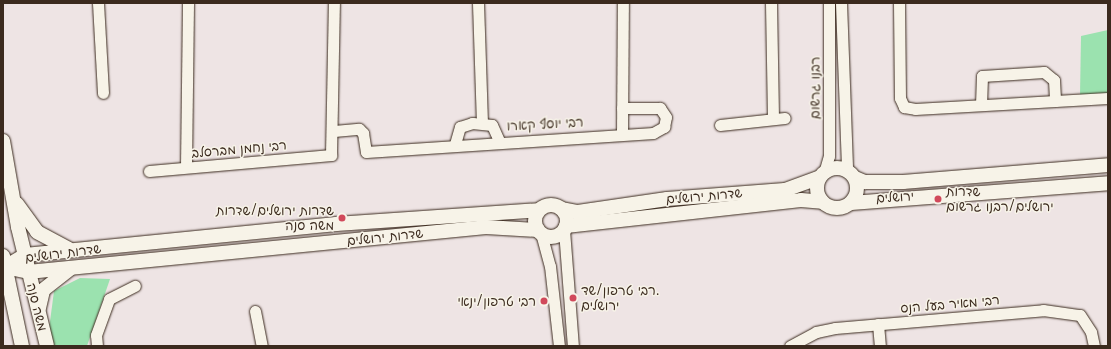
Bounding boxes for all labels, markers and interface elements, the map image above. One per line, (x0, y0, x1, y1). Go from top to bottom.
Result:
street label: רבנו גרשום (807, 57, 823, 119)
street label: רבי יוסף קארו (506, 114, 584, 134)
street label: רבי נחמן מברסלב (191, 137, 287, 161)
place label: שדרות ירושלים/רבנו גרשום (946, 184, 1054, 215)
street label: שדרות ירושלים (665, 185, 743, 207)
street label: ירושלים (875, 188, 915, 206)
marker: שדרות ירושלים/רבנו גרשום (933, 194, 943, 204)
place label: שדרות ירושלים/שדרות משה סנה (216, 203, 334, 234)
marker: שדרות ירושלים/שדרות משה סנה (337, 213, 347, 223)
street label: שדרות ירושלים (346, 225, 424, 249)
street label: שדרות ירושלים (24, 241, 102, 265)
street label: משה סנה (24, 281, 50, 333)
place label: רבי טרפון/שד. ירושלים (581, 283, 660, 314)
street label: רבי מאיר בעל הנס (900, 292, 1000, 316)
place label: רבי טרפון/ינאי (457, 293, 536, 309)
marker: רבי טרפון/שד. ירושלים (568, 293, 578, 303)
marker: רבי טרפון/ינאי (539, 296, 549, 306)

